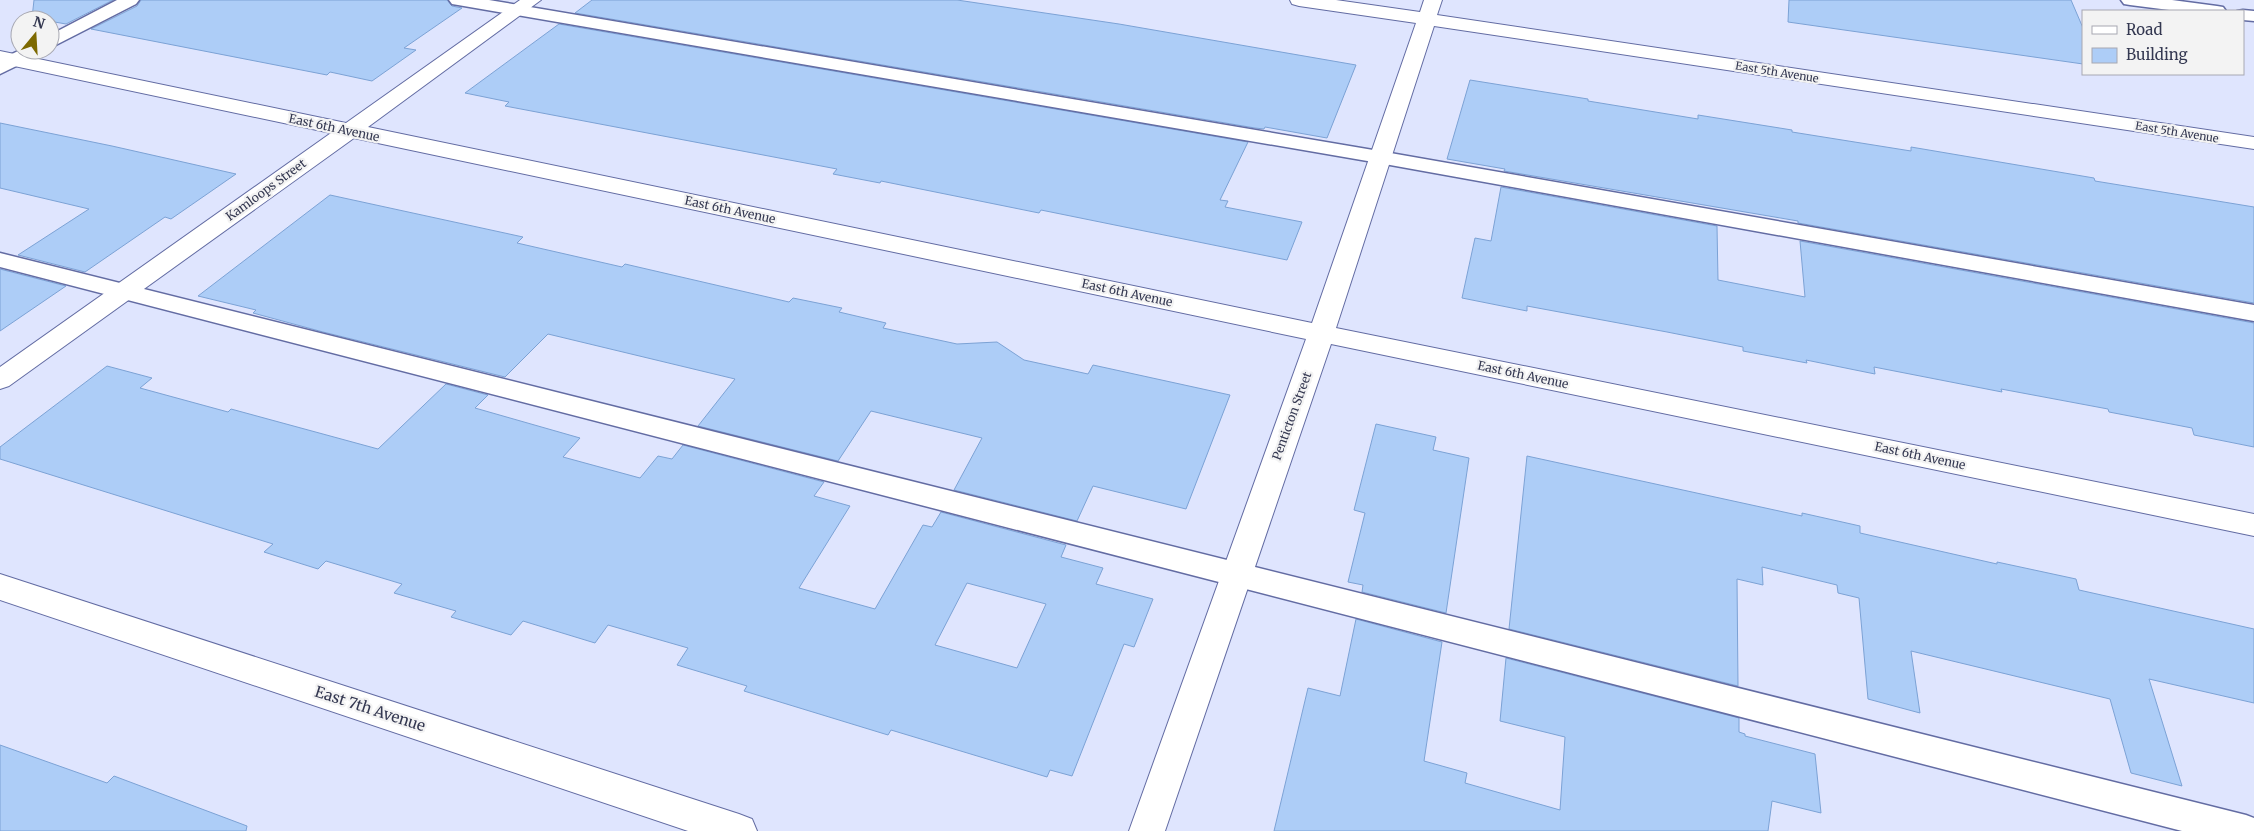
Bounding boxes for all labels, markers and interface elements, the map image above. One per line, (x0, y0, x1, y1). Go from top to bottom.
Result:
north arrow (10, 10, 60, 60)
legend (2082, 10, 2244, 75)
text: N (31, 12, 47, 33)
text: Road (2126, 20, 2162, 39)
text: Building (2126, 45, 2188, 64)
street label: East 5th Avenue (1734, 58, 1820, 86)
street label: East 6th Avenue (287, 111, 381, 144)
street label: East 5th Avenue (2134, 118, 2220, 146)
street label: Kamloops Street (223, 155, 309, 224)
street label: East 6th Avenue (683, 193, 777, 226)
street label: East 6th Avenue (1080, 276, 1174, 309)
street label: East 6th Avenue (1476, 358, 1570, 391)
street label: Penticton Street (1269, 369, 1315, 462)
street label: East 6th Avenue (1873, 439, 1967, 472)
street label: East 7th Avenue (312, 682, 428, 735)

